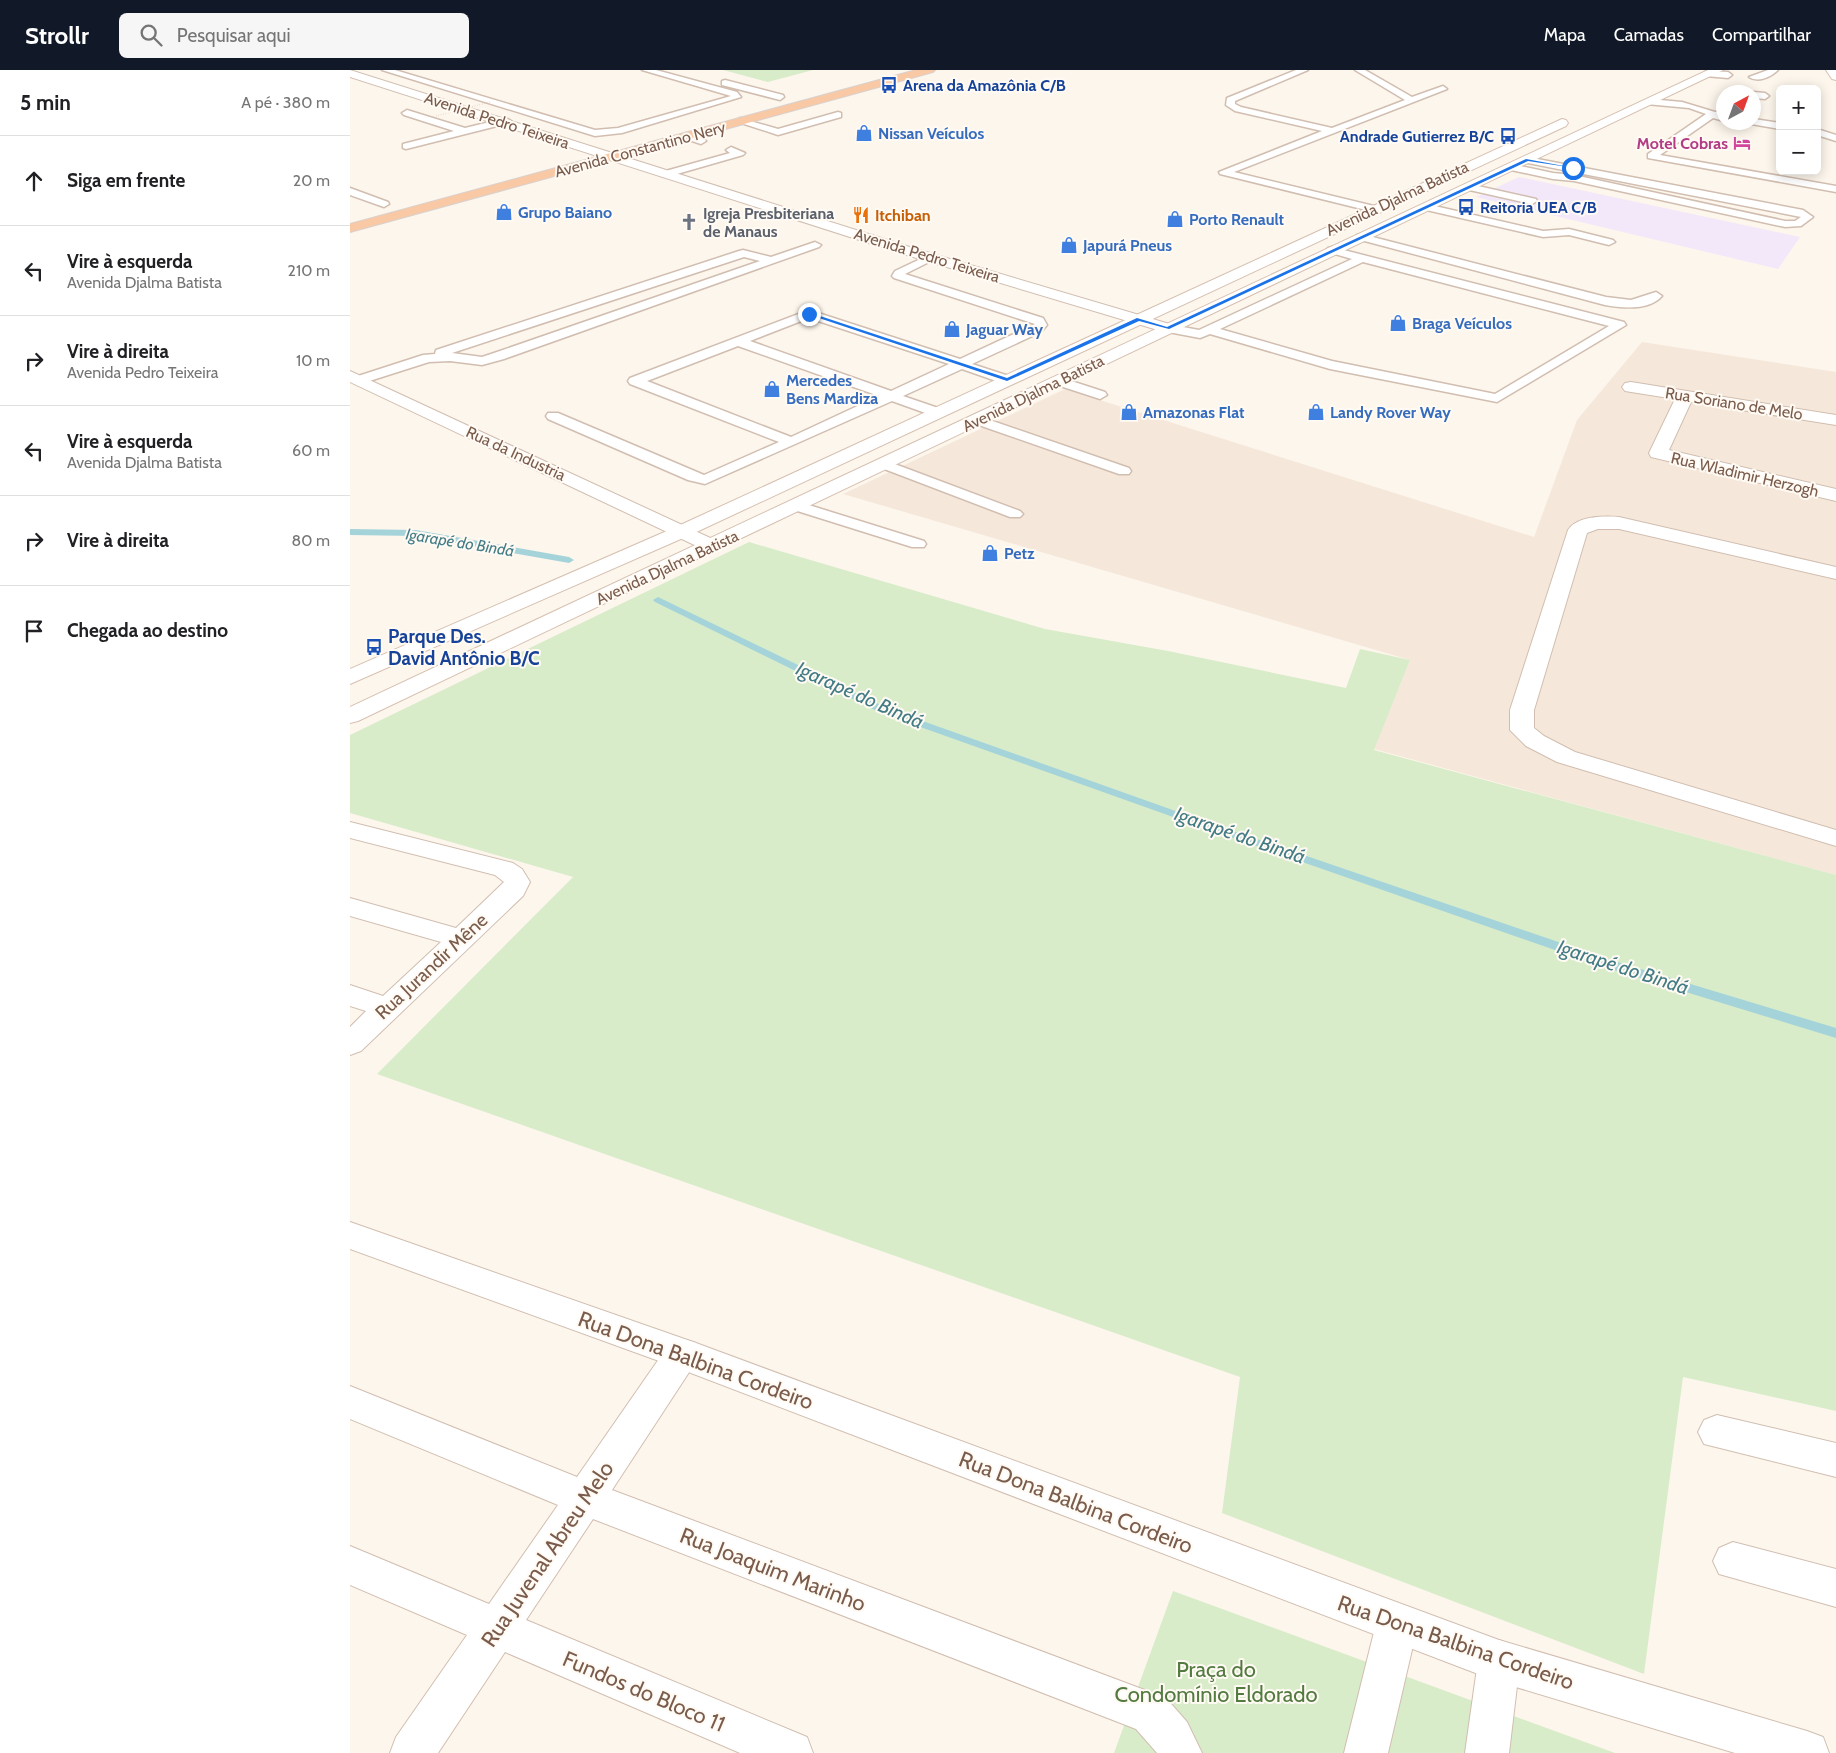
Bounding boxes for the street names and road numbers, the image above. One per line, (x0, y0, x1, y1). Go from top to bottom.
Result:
street label: Avenida Pedro Teixeira (422, 88, 572, 153)
street label: Avenida Constantino Nery (553, 118, 728, 181)
street label: Avenida Djalma Batista (1323, 157, 1472, 240)
street label: Avenida Pedro Teixeira (852, 224, 1002, 287)
street label: Avenida Djalma Batista (959, 351, 1107, 436)
street label: Rua Soriano de Melo (1664, 383, 1804, 424)
street label: Rua da Industria (463, 422, 569, 485)
street label: Rua Wladimir Herzogh (1669, 448, 1821, 501)
street label: Avenida Djalma Batista (593, 526, 742, 609)
street label: Rua Jurandir Mêne (371, 908, 492, 1024)
street label: Rua Dona Balbina Cordeiro (575, 1305, 817, 1416)
street label: Rua Dona Balbina Cordeiro (955, 1445, 1197, 1560)
street label: Rua Juvenal Abreu Melo (475, 1456, 620, 1652)
street label: Rua Joaquim Marinho (676, 1522, 870, 1617)
street label: Rua Dona Balbina Cordeiro (1334, 1589, 1578, 1696)
street label: Fundos do Bloco 11 (559, 1645, 729, 1738)

